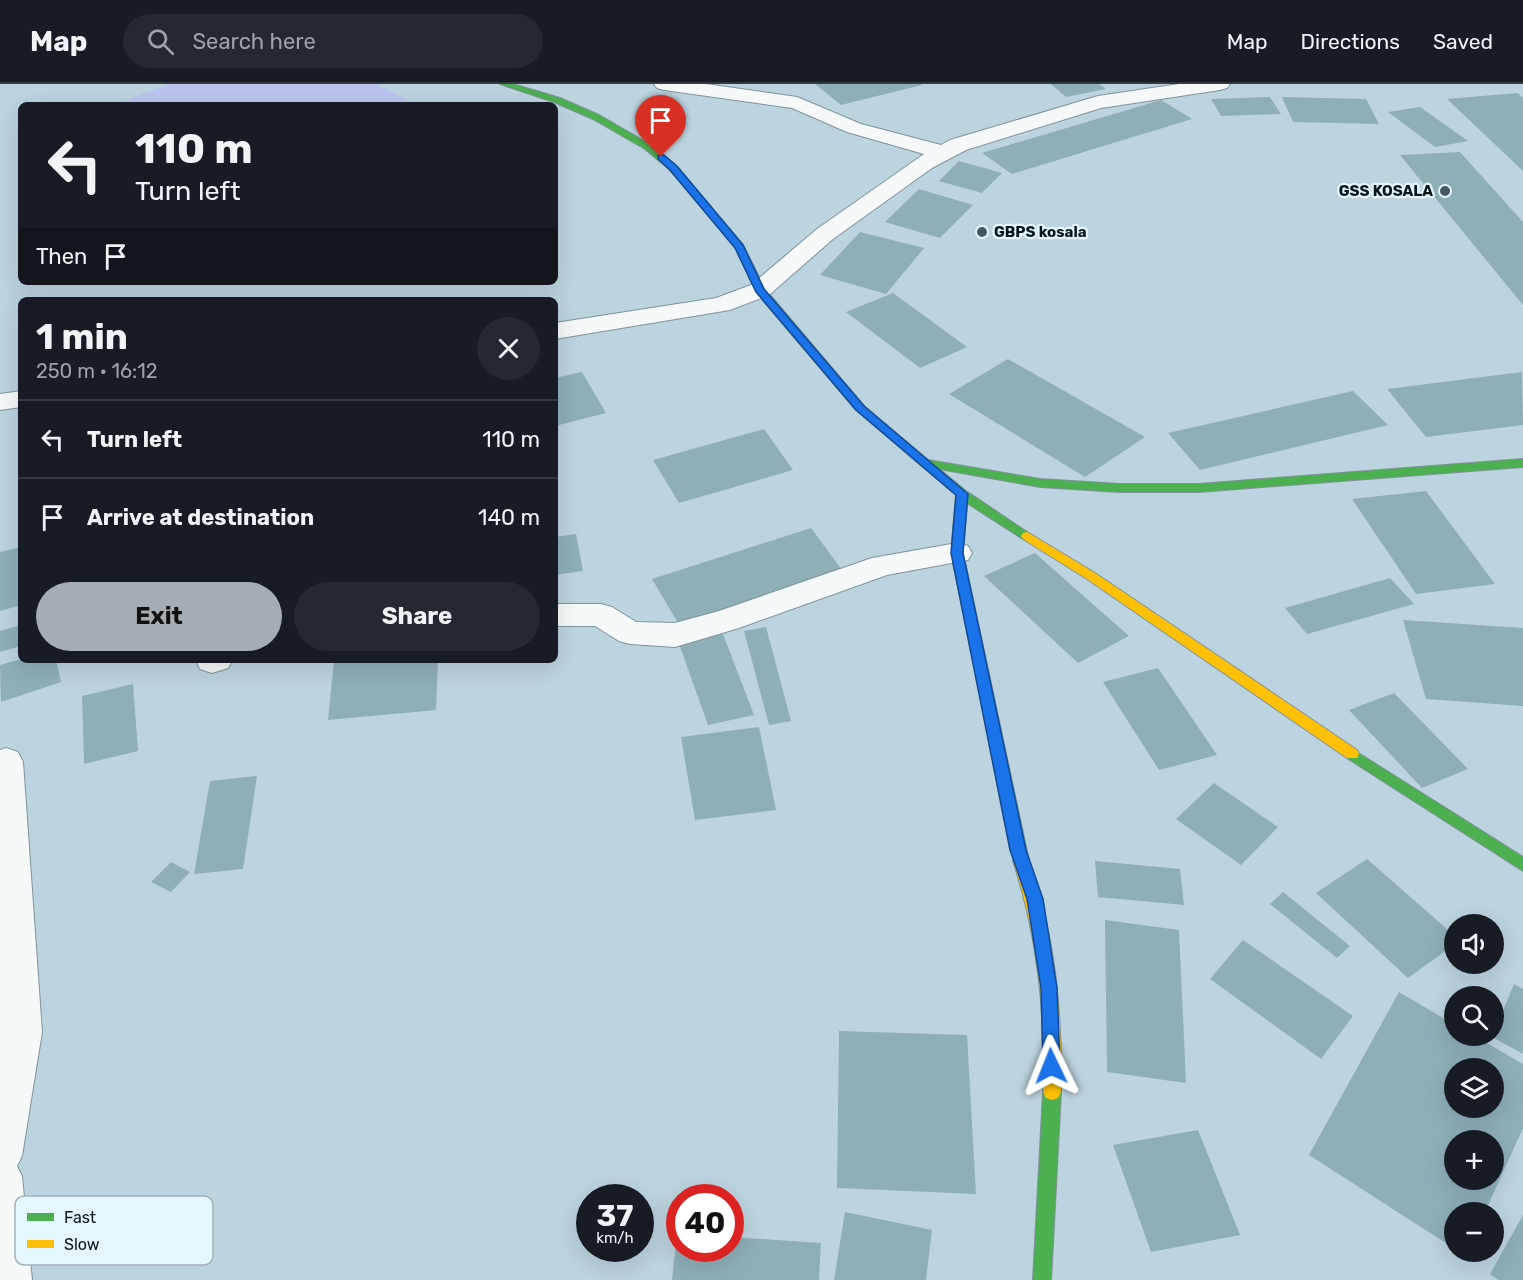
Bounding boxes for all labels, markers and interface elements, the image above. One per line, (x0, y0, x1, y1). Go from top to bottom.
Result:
search box (123, 14, 543, 68)
text: Map (30, 25, 87, 58)
icon: search (144, 25, 177, 58)
text: Search here (192, 28, 316, 55)
text: Map (1227, 29, 1268, 54)
text: Directions (1301, 29, 1400, 54)
text: Saved (1433, 29, 1493, 54)
pin (635, 95, 686, 157)
icon: arrive (644, 104, 677, 137)
text: 110 m (135, 124, 253, 174)
icon: left (36, 126, 114, 204)
text: Turn left (135, 175, 240, 207)
place label: GSS KOSALA (1339, 182, 1433, 200)
marker: GSS KOSALA (1438, 184, 1452, 198)
place label: GBPS kosala (994, 223, 1087, 241)
marker: GBPS kosala (975, 225, 989, 239)
icon: arrive (99, 240, 132, 273)
text: Then (36, 243, 87, 270)
text: 1 min (36, 315, 128, 358)
button: close (477, 317, 540, 380)
text: 250 m · 16:12 (36, 359, 157, 383)
icon: left (36, 423, 69, 456)
text: Turn left (87, 426, 182, 453)
text: 110 m (482, 426, 540, 453)
icon: arrive (36, 501, 69, 534)
text: Arrive at destination (87, 504, 314, 531)
text: 140 m (478, 504, 540, 531)
button: Exit (36, 582, 282, 651)
button: Share (294, 582, 540, 651)
map controls (1444, 914, 1504, 1262)
button: sound (1444, 914, 1504, 974)
button: search (1444, 986, 1504, 1046)
position arrow (1019, 1034, 1083, 1098)
button: layers (1444, 1058, 1504, 1118)
button: + (1444, 1130, 1504, 1190)
speed limit sign: 40 (666, 1184, 744, 1262)
legend (15, 1196, 213, 1265)
text: 37 (597, 1198, 633, 1234)
button: − (1444, 1202, 1504, 1262)
text: Fast (64, 1208, 96, 1227)
text: km/h (596, 1229, 634, 1247)
text: Slow (64, 1235, 100, 1254)

